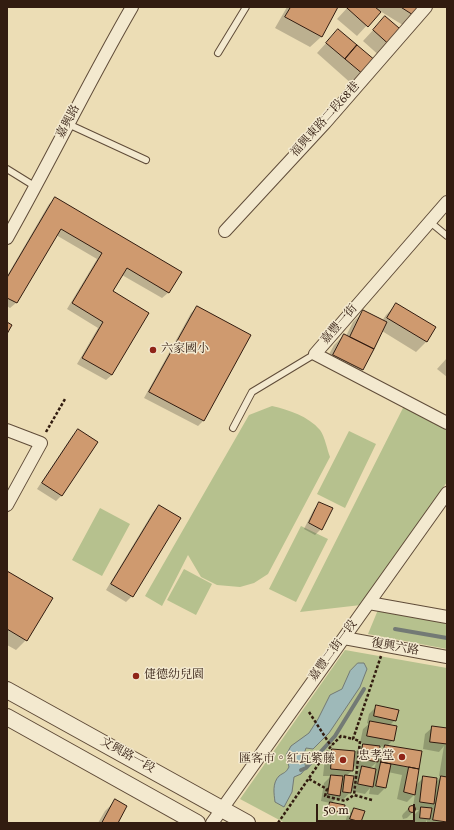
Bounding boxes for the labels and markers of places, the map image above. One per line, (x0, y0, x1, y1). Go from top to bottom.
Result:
place label: 六家國小 (161, 343, 209, 357)
marker: 六家國小 (148, 345, 158, 355)
place label: 倢德幼兒園 (144, 669, 204, 683)
marker: 倢德幼兒園 (131, 671, 141, 681)
place label: 忠孝堂 (358, 750, 394, 764)
marker: 忠孝堂 (397, 752, 407, 762)
place label: 匯客市。紅瓦紫藤 (239, 753, 335, 767)
marker: 匯客市。紅瓦紫藤 (338, 755, 348, 765)

